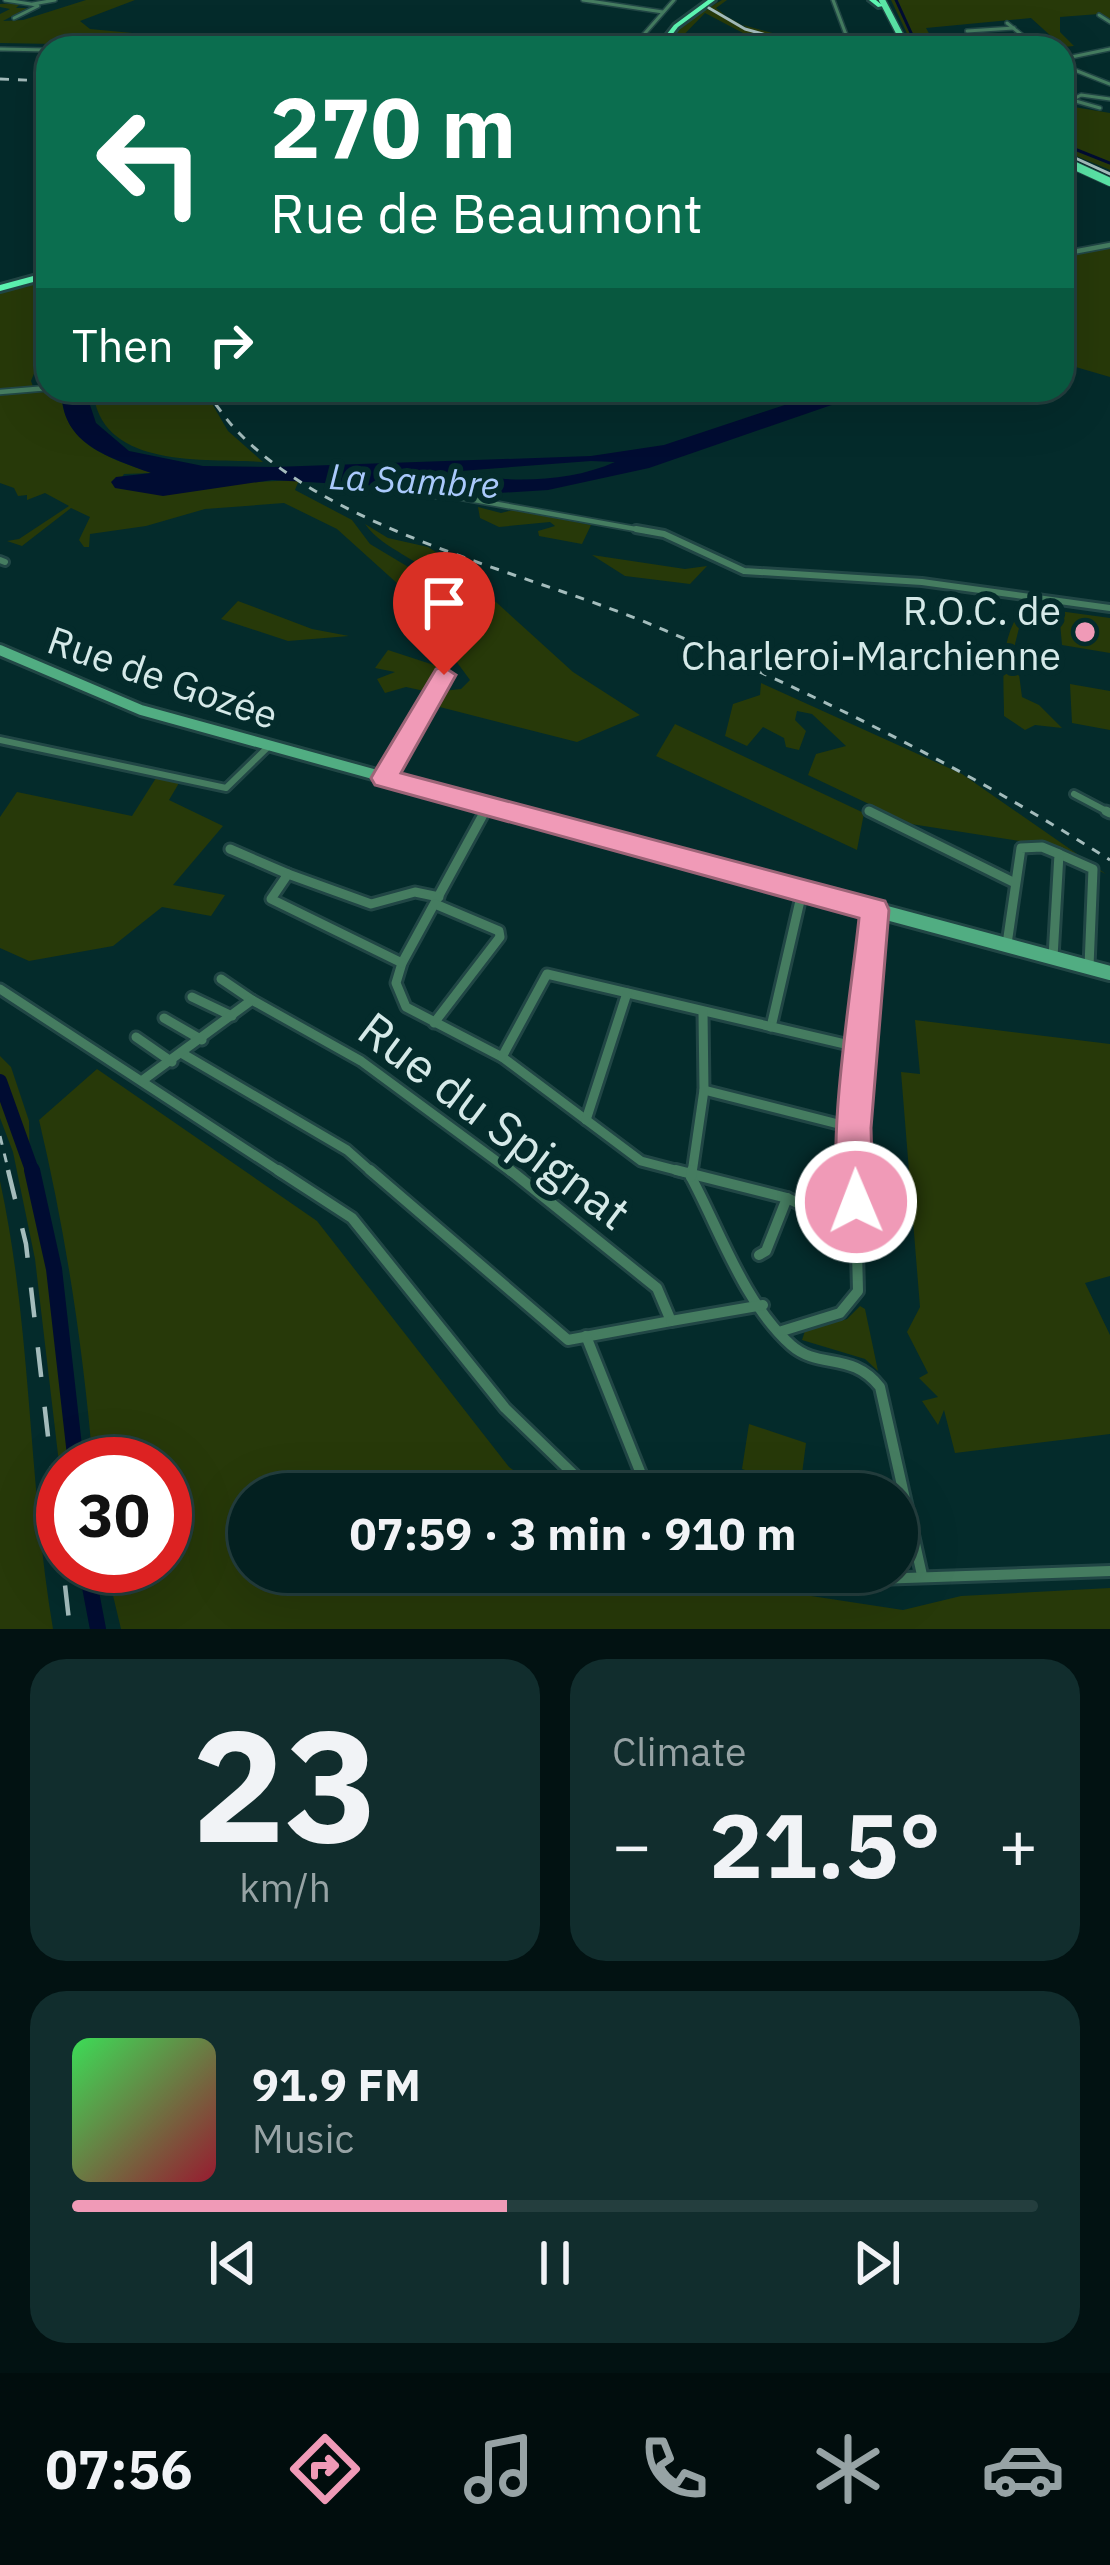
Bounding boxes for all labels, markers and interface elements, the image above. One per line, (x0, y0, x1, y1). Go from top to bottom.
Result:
text: 270 m (270, 72, 516, 181)
icon: left (72, 84, 228, 240)
text: Rue de Beaumont (270, 178, 703, 248)
icon: right (198, 312, 264, 378)
text: Then (72, 316, 174, 374)
water label: La Sambre (328, 452, 500, 508)
pin (393, 552, 495, 675)
icon: arrive (411, 570, 477, 636)
place label: R.O.C. de Charleroi-Marchienne (681, 585, 1061, 681)
street label: Rue de Gozée (41, 614, 285, 740)
marker: R.O.C. de Charleroi-Marchienne (1072, 619, 1098, 645)
street label: Rue du Spignat (347, 997, 643, 1243)
position arrow (793, 1139, 919, 1265)
speed limit sign: 30 (36, 1437, 192, 1593)
text: 07:59 · 3 min · 910 m (350, 1504, 796, 1562)
text: 23 (191, 1682, 379, 1885)
text: Climate (612, 1726, 746, 1777)
text: 21.5° (709, 1786, 941, 1903)
text: − (612, 1801, 652, 1887)
text: + (998, 1801, 1038, 1887)
text: km/h (239, 1862, 331, 1913)
text: 91.9 FM (252, 2055, 421, 2113)
text: Music (252, 2113, 354, 2164)
icon: previous (200, 2230, 266, 2296)
icon: pause (522, 2230, 588, 2296)
icon: next (844, 2230, 910, 2296)
icon: directions (283, 2427, 367, 2511)
icon: music (457, 2427, 541, 2511)
icon: phone (632, 2427, 716, 2511)
icon: climate (806, 2427, 890, 2511)
icon: car (981, 2427, 1065, 2511)
text: 07:56 (45, 2434, 193, 2504)

